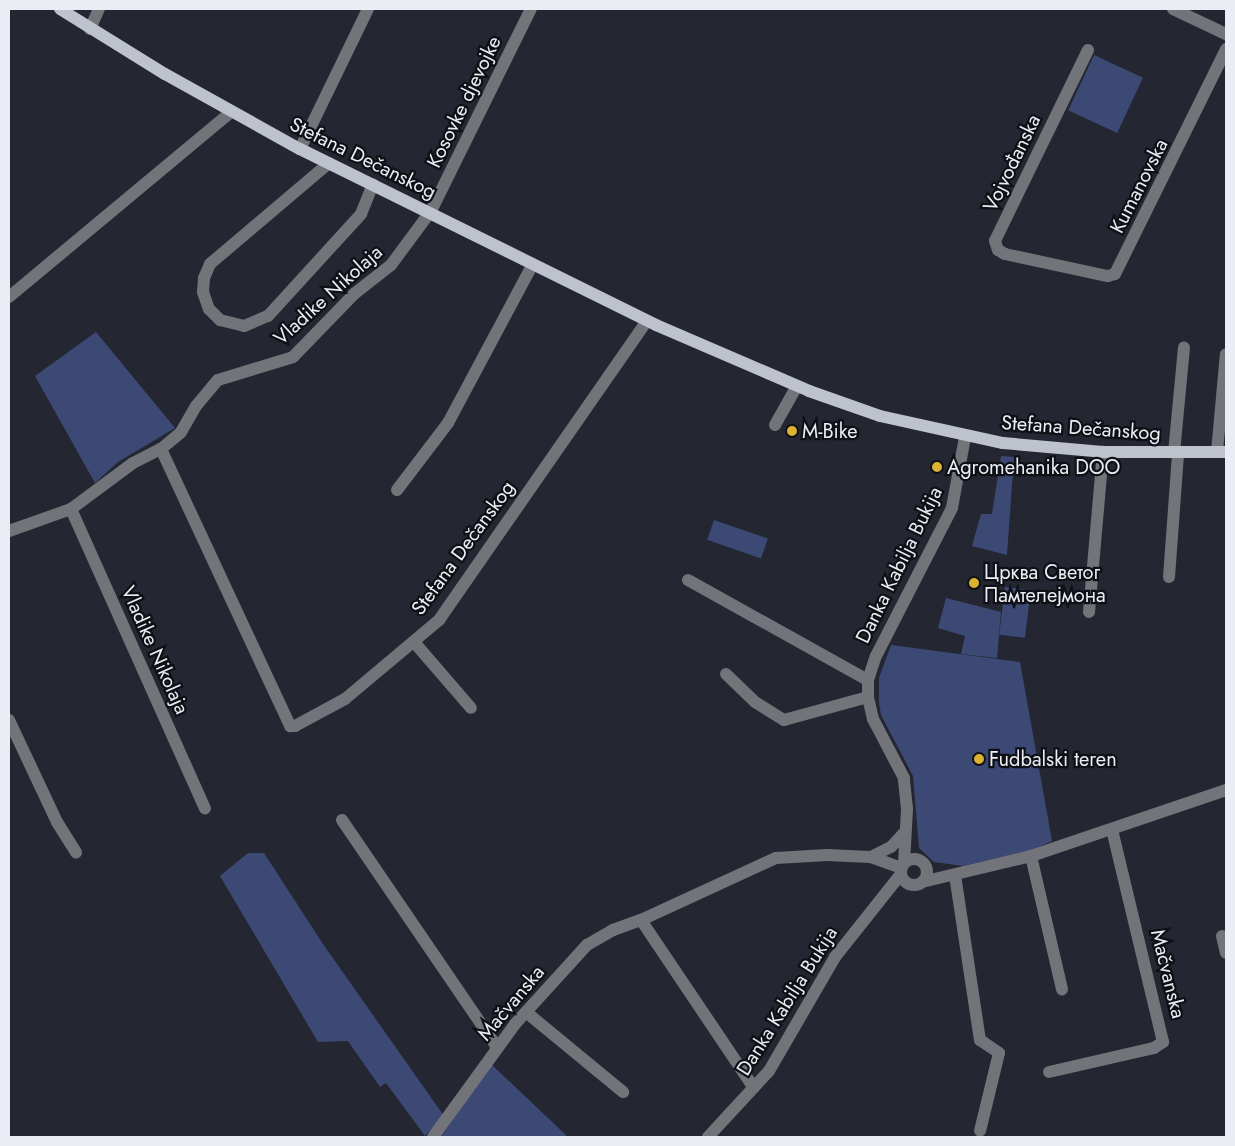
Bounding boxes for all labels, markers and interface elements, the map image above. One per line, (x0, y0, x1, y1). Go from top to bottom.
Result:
street label: Kosovke djevojke (422, 32, 506, 172)
street label: Vojvođanska (978, 111, 1046, 215)
street label: Stefana Dečanskog (286, 112, 440, 204)
street label: Kumanovska (1105, 135, 1173, 237)
street label: Vladike Nikolaja (269, 240, 387, 350)
street label: Stefana Dečanskog (1000, 410, 1162, 446)
place label: M-Bike (802, 419, 858, 443)
marker: M-Bike (786, 425, 798, 437)
place label: Agromehanika DOO (947, 455, 1120, 479)
marker: Agromehanika DOO (931, 461, 943, 473)
street label: Stefana Dečanskog (406, 476, 520, 620)
street label: Danka Kabilja Bukija (851, 483, 947, 647)
place label: Црква Светог Памтелејмона (984, 560, 1106, 607)
marker: Црква Светог Памтелејмона (968, 577, 980, 589)
street label: Vladike Nikolaja (116, 582, 194, 718)
place label: Fudbalski teren (989, 747, 1117, 771)
marker: Fudbalski teren (973, 753, 985, 765)
street label: Danka Kabilja Bukija (731, 922, 843, 1080)
street label: Mačvanska (1145, 927, 1191, 1021)
street label: Mačvanska (473, 961, 549, 1045)

